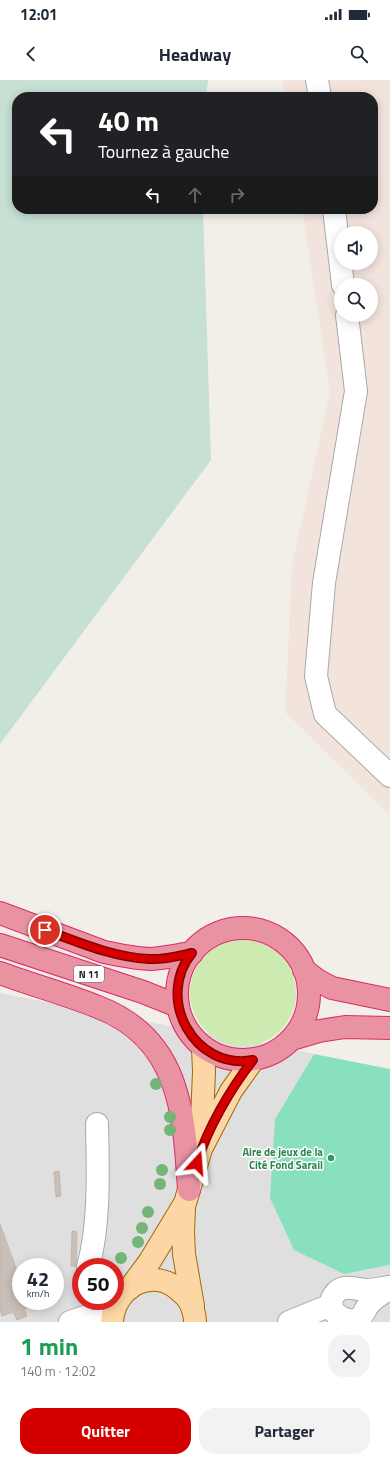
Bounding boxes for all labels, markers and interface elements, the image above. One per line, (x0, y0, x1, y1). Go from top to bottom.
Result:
text: 12:01 (20, 3, 57, 26)
text: Headway (159, 41, 231, 68)
icon: back (20, 43, 42, 65)
icon: search (348, 43, 370, 65)
text: 40 m (98, 99, 159, 142)
icon: left (32, 108, 84, 160)
text: Tournez à gauche (98, 138, 229, 165)
icon: left (142, 184, 164, 206)
icon: ahead (184, 184, 206, 206)
icon: right (226, 184, 248, 206)
map controls (334, 226, 378, 322)
button: sound (334, 226, 378, 270)
button: search (334, 278, 378, 322)
pin (28, 913, 62, 947)
icon: arrive (34, 919, 56, 941)
road number: N 11 (74, 966, 104, 982)
position arrow (176, 1142, 218, 1184)
place label: Aire de jeux de la Cité Fond Sarail (243, 1144, 323, 1173)
marker: Aire de jeux de la Cité Fond Sarail (326, 1153, 336, 1163)
speed limit sign: 50 (72, 1258, 124, 1310)
text: 42 (27, 1263, 49, 1294)
text: km/h (27, 1286, 49, 1301)
text: 1 min (20, 1328, 78, 1364)
button: close (328, 1335, 370, 1377)
text: 140 m · 12:02 (20, 1361, 96, 1381)
button: Quitter (20, 1408, 191, 1454)
button: Partager (199, 1408, 370, 1454)

